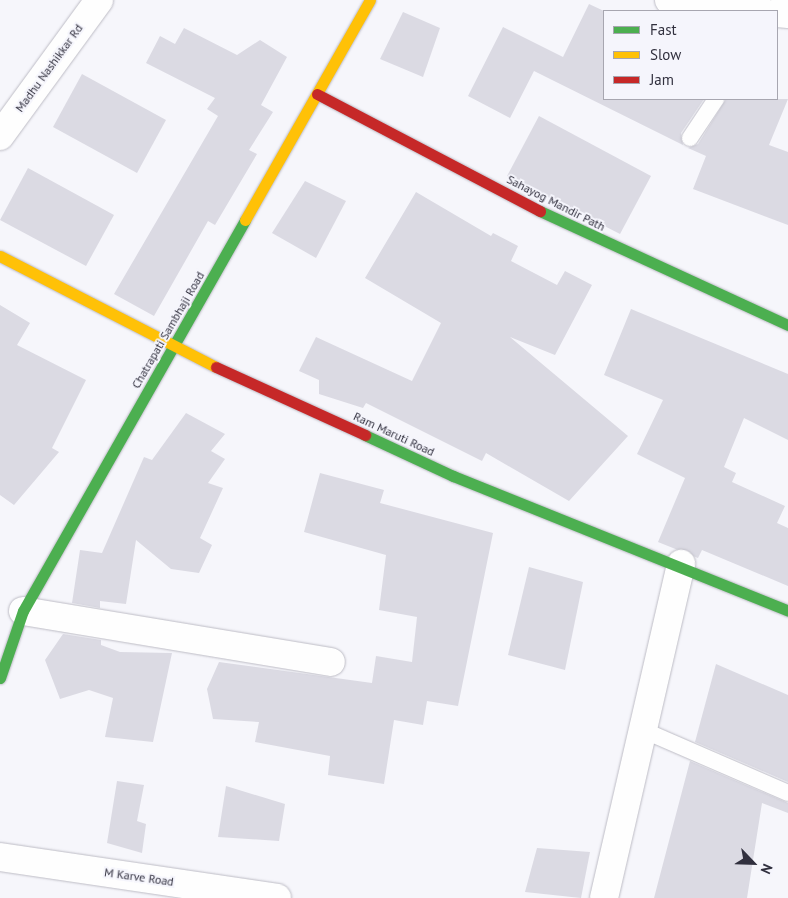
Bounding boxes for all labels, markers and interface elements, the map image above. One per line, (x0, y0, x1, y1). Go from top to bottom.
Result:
legend (603, 10, 778, 100)
text: Fast (650, 20, 677, 39)
street label: Madhu Nashikkar Rd (12, 21, 86, 115)
text: Slow (650, 45, 681, 64)
text: Jam (650, 70, 674, 89)
street label: Sahayog Mandir Path (505, 172, 607, 234)
street label: Chatrapati Sambhaji Road (129, 269, 207, 391)
street label: Ram Maruti Road (351, 409, 437, 459)
north arrow (728, 838, 778, 888)
text: N (757, 861, 777, 877)
street label: M Karve Road (103, 865, 175, 889)

